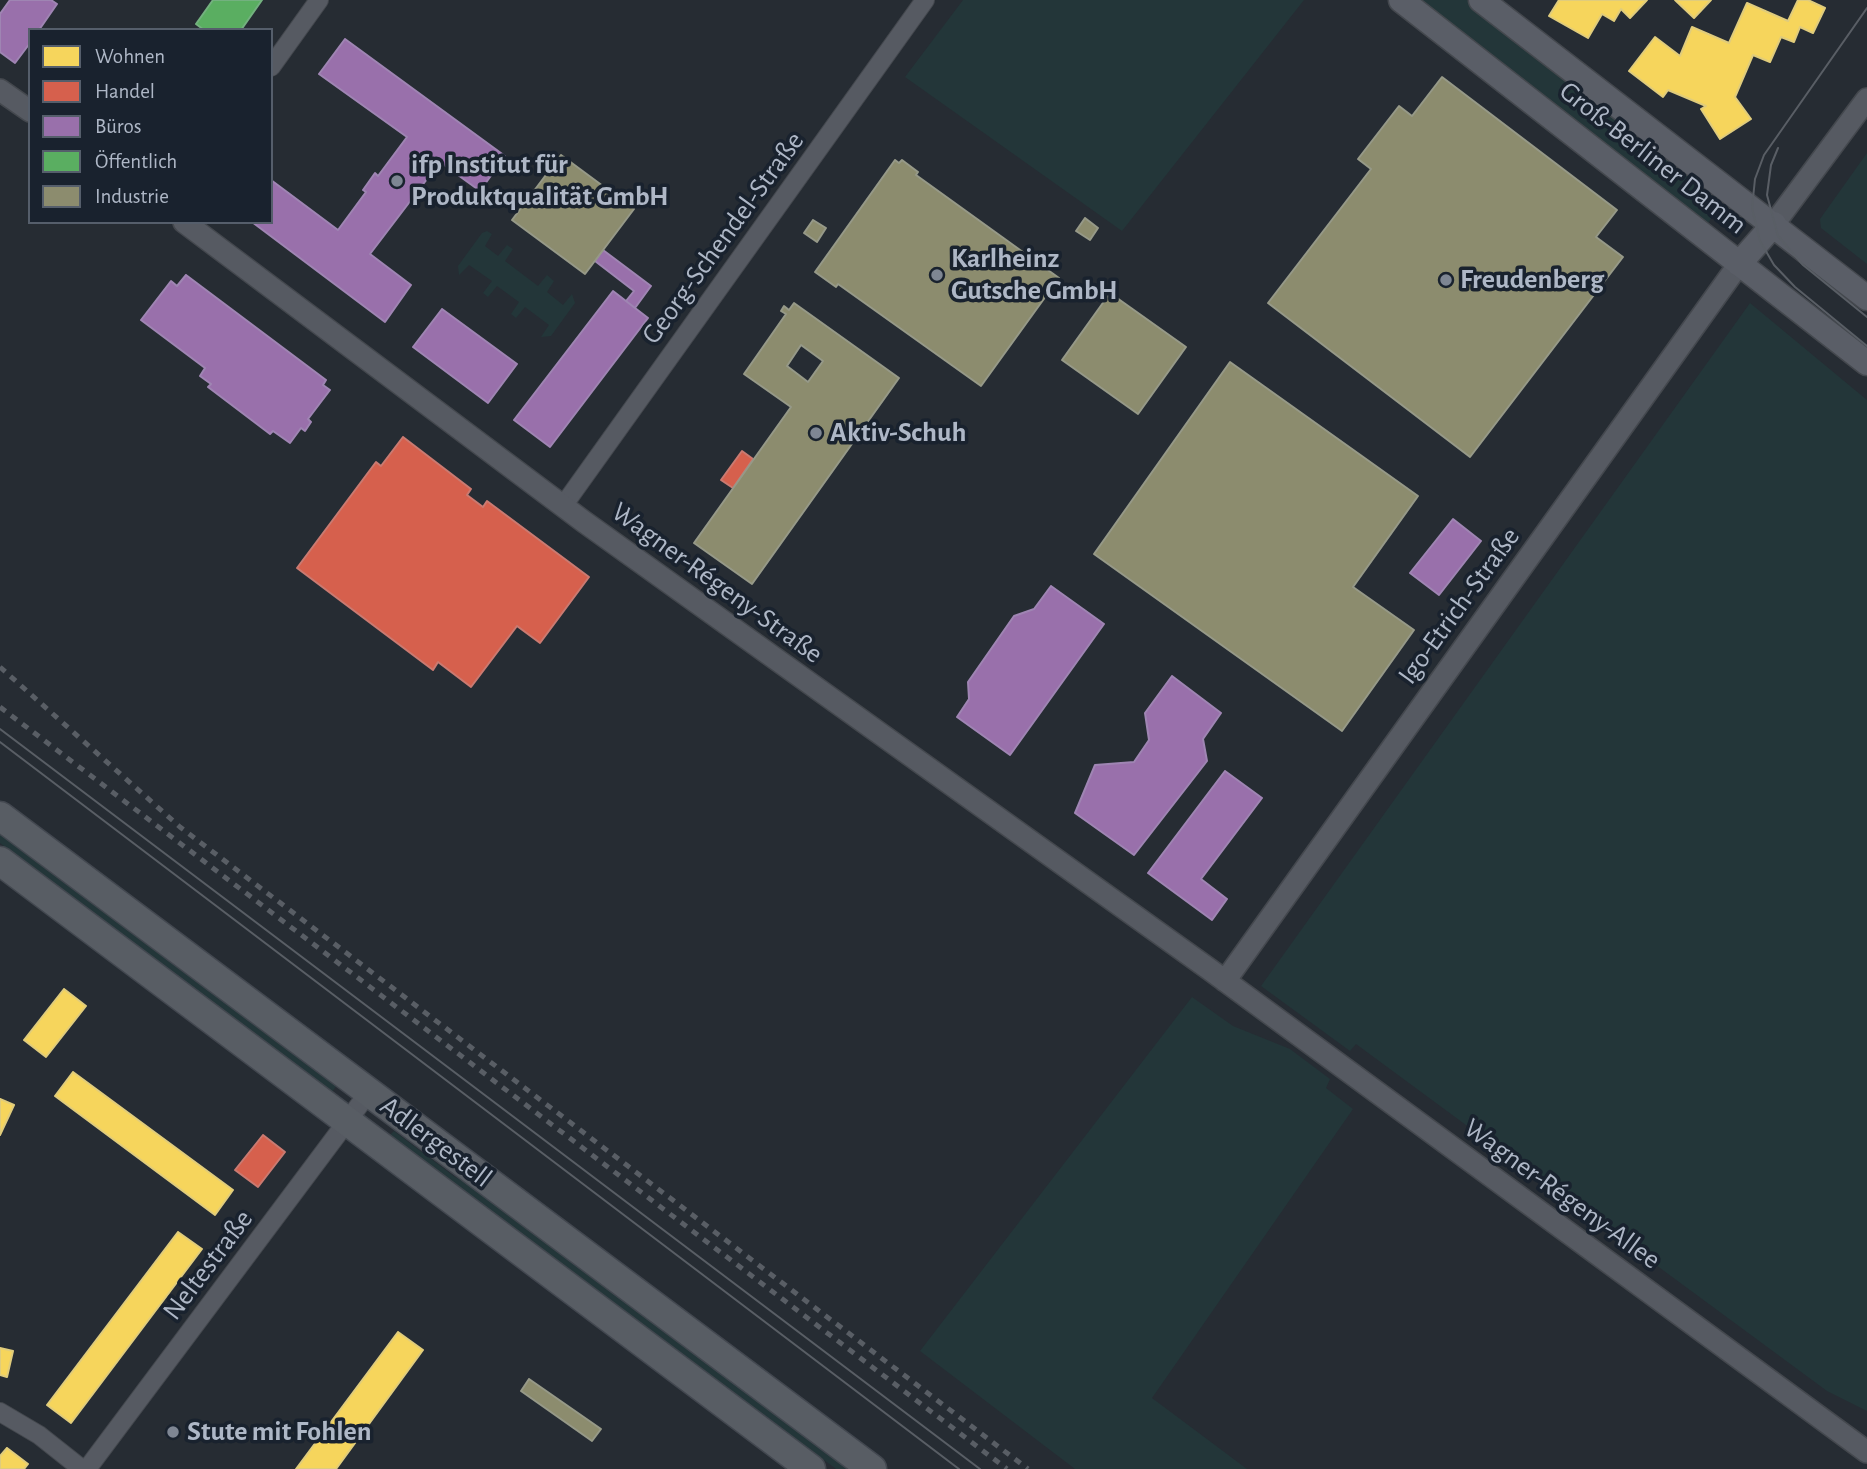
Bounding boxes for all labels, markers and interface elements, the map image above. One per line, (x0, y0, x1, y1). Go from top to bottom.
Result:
legend (28, 28, 273, 224)
text: Wohnen (95, 46, 165, 67)
street label: Groß-Berliner Damm (1553, 74, 1753, 242)
text: Handel (95, 81, 155, 102)
text: Büros (95, 116, 142, 137)
street label: Georg-Schendel-Straße (635, 125, 811, 351)
place label: ifp Institut für Produktqualität GmbH (411, 148, 669, 214)
text: Öffentlich (95, 151, 177, 172)
marker: ifp Institut für Produktqualität GmbH (389, 173, 405, 189)
text: Industrie (95, 186, 169, 207)
place label: Karlheinz Gutsche GmbH (951, 242, 1118, 308)
place label: Freudenberg (1460, 263, 1604, 297)
marker: Karlheinz Gutsche GmbH (929, 267, 945, 283)
marker: Freudenberg (1438, 272, 1454, 288)
place label: Aktiv-Schuh (830, 416, 966, 450)
marker: Aktiv-Schuh (808, 425, 824, 441)
street label: Wagner-Régeny-Straße (605, 495, 829, 671)
street label: Igo-Etrich-Straße (1391, 521, 1527, 691)
street label: Adlergestell (373, 1089, 499, 1195)
street label: Wagner-Régeny-Allee (1457, 1111, 1667, 1277)
street label: Neltestraße (156, 1203, 260, 1327)
place label: Stute mit Fohlen (187, 1415, 372, 1449)
marker: Stute mit Fohlen (165, 1424, 181, 1440)

